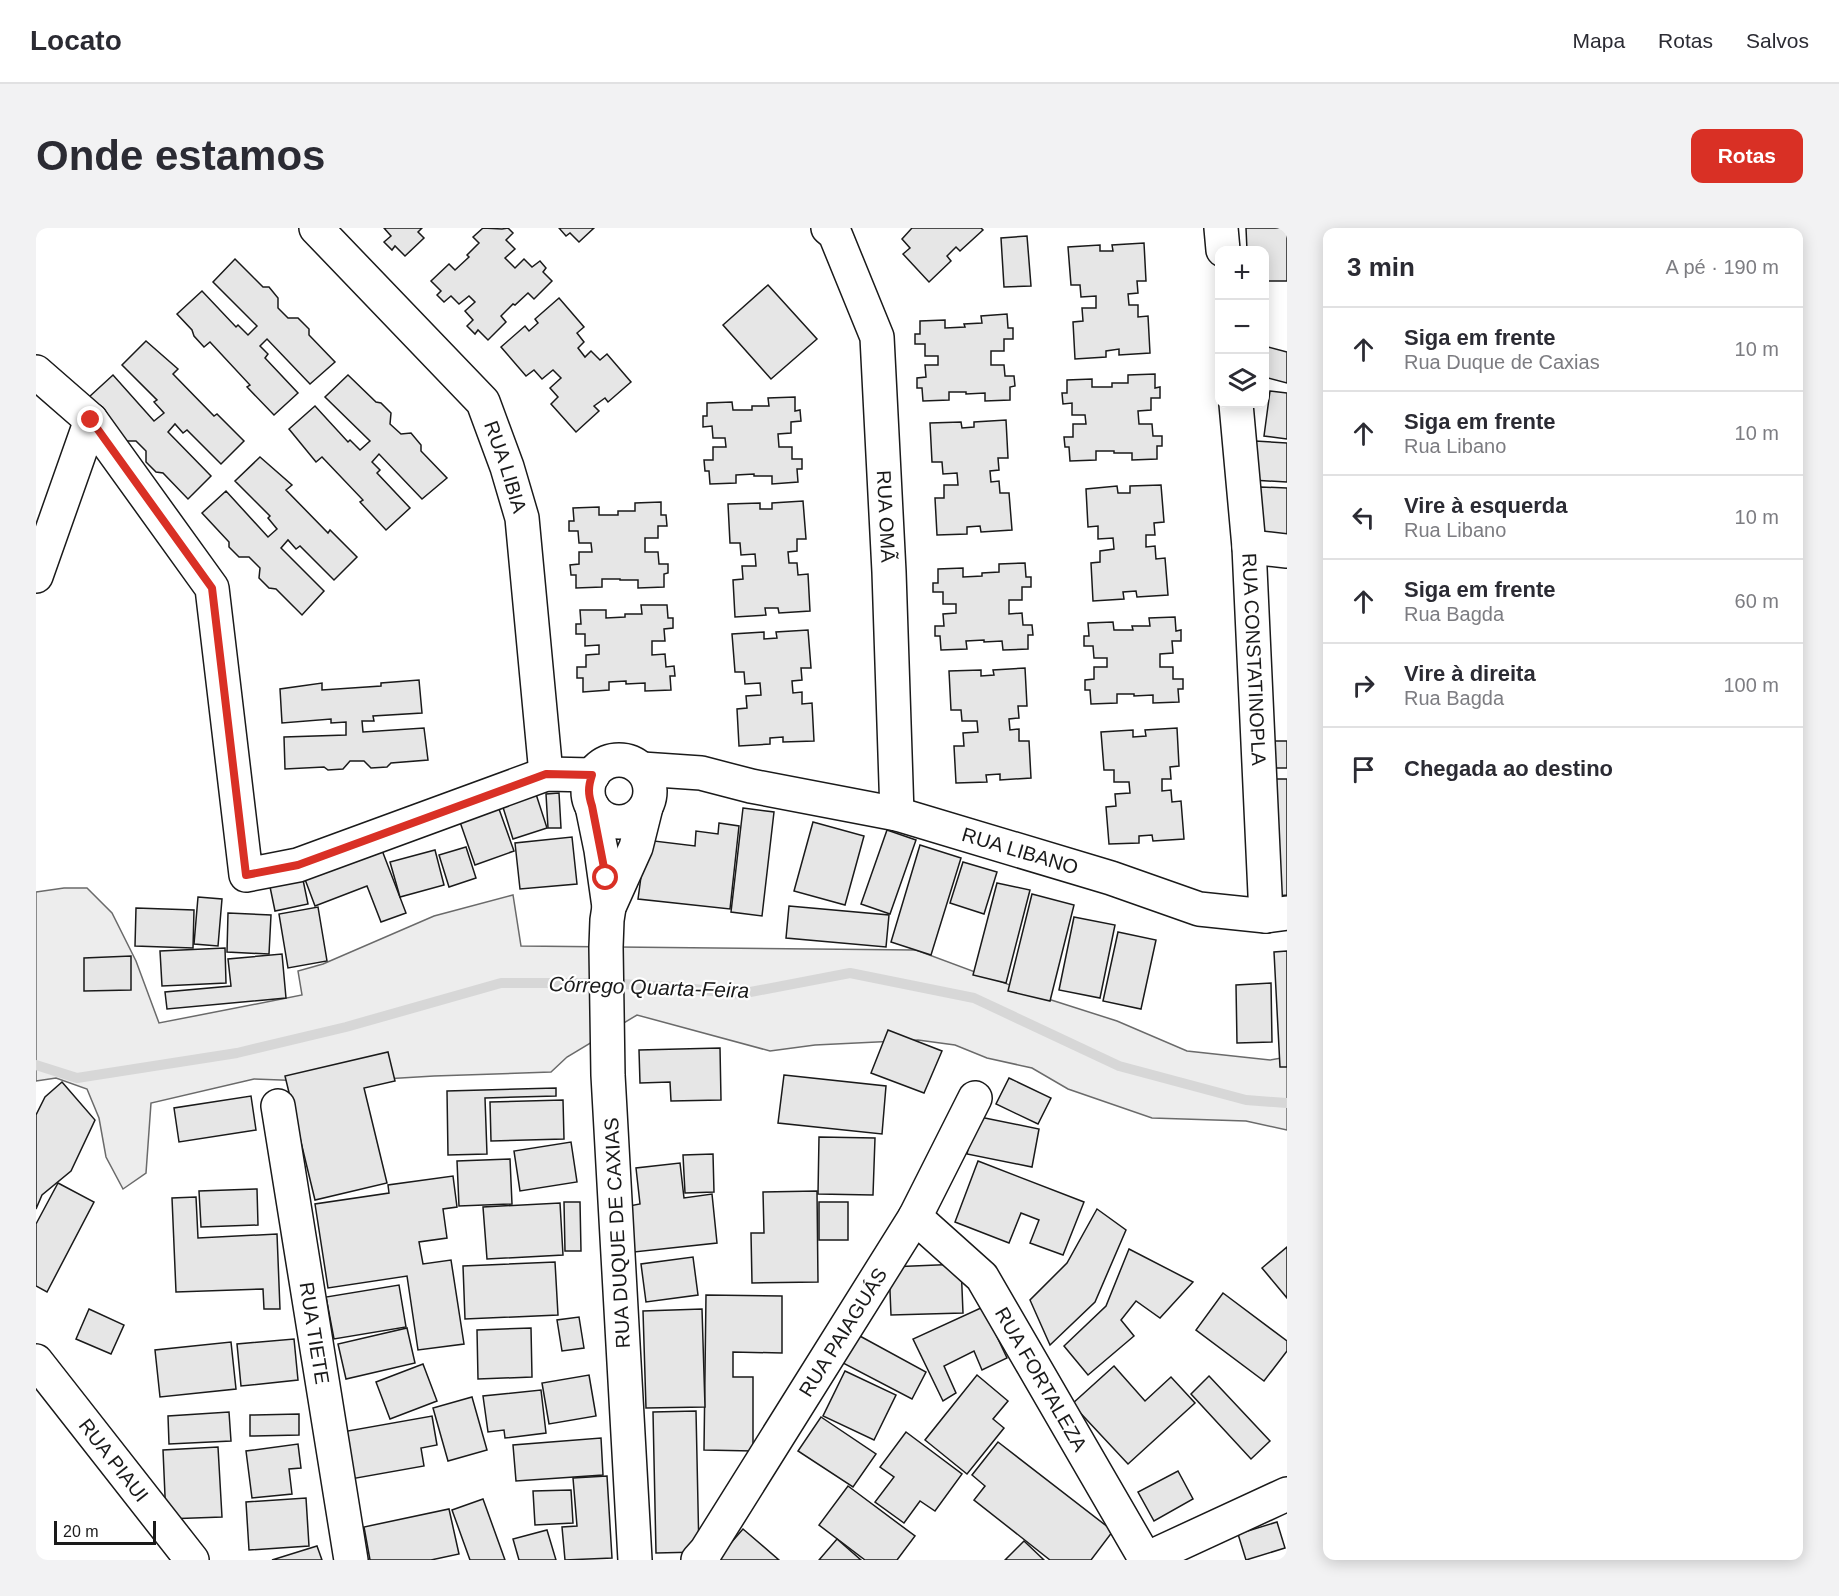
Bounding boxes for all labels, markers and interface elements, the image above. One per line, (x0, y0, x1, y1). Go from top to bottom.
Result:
text: Locato (30, 25, 122, 56)
text: Mapa (1573, 29, 1625, 52)
text: Rotas (1658, 29, 1713, 52)
text: Salvos (1746, 29, 1809, 52)
button: Rotas (1691, 129, 1803, 183)
text: Onde estamos (36, 132, 325, 179)
map controls (1215, 246, 1269, 408)
button: + (1215, 246, 1269, 300)
text: 3 min (1347, 252, 1415, 282)
text: A pé · 190 m (1666, 256, 1779, 278)
button: − (1215, 300, 1269, 354)
text: Siga em frente (1404, 325, 1556, 350)
icon: ahead (1347, 333, 1380, 366)
text: 10 m (1735, 338, 1779, 360)
text: Rua Duque de Caxias (1404, 351, 1600, 373)
button: layers (1215, 354, 1269, 408)
route end (77, 406, 103, 432)
text: Siga em frente (1404, 409, 1556, 434)
icon: ahead (1347, 417, 1380, 450)
street label: RUA LIBIA (480, 418, 531, 516)
text: 10 m (1735, 422, 1779, 444)
text: Rua Libano (1404, 435, 1506, 457)
street label: RUA OMÃ (873, 470, 901, 564)
text: Vire à esquerda (1404, 493, 1567, 518)
icon: left (1347, 501, 1380, 534)
text: 10 m (1735, 506, 1779, 528)
text: Rua Libano (1404, 519, 1506, 541)
street label: RUA CONSTATINOPLA (1238, 553, 1270, 767)
text: Siga em frente (1404, 577, 1556, 602)
icon: ahead (1347, 585, 1380, 618)
text: 60 m (1735, 590, 1779, 612)
text: Rua Bagda (1404, 603, 1504, 625)
text: Vire à direita (1404, 661, 1536, 686)
icon: right (1347, 669, 1380, 702)
text: 100 m (1723, 674, 1779, 696)
text: Rua Bagda (1404, 687, 1504, 709)
icon: arrive (1347, 753, 1380, 786)
text: Chegada ao destino (1404, 756, 1613, 781)
street label: RUA LIBANO (959, 823, 1081, 879)
route start (592, 864, 618, 890)
water label: Córrego Quarta-Feira (548, 972, 750, 1002)
street label: RUA DUQUE DE CAXIAS (600, 1117, 634, 1349)
street label: RUA PAIAGUÁS (794, 1264, 891, 1401)
street label: RUA TIETE (295, 1280, 334, 1386)
street label: RUA FORTALEZA (991, 1303, 1092, 1456)
street label: RUA PIAUI (75, 1414, 153, 1506)
scale bar (54, 1518, 156, 1546)
text: 20 m (63, 1523, 99, 1540)

